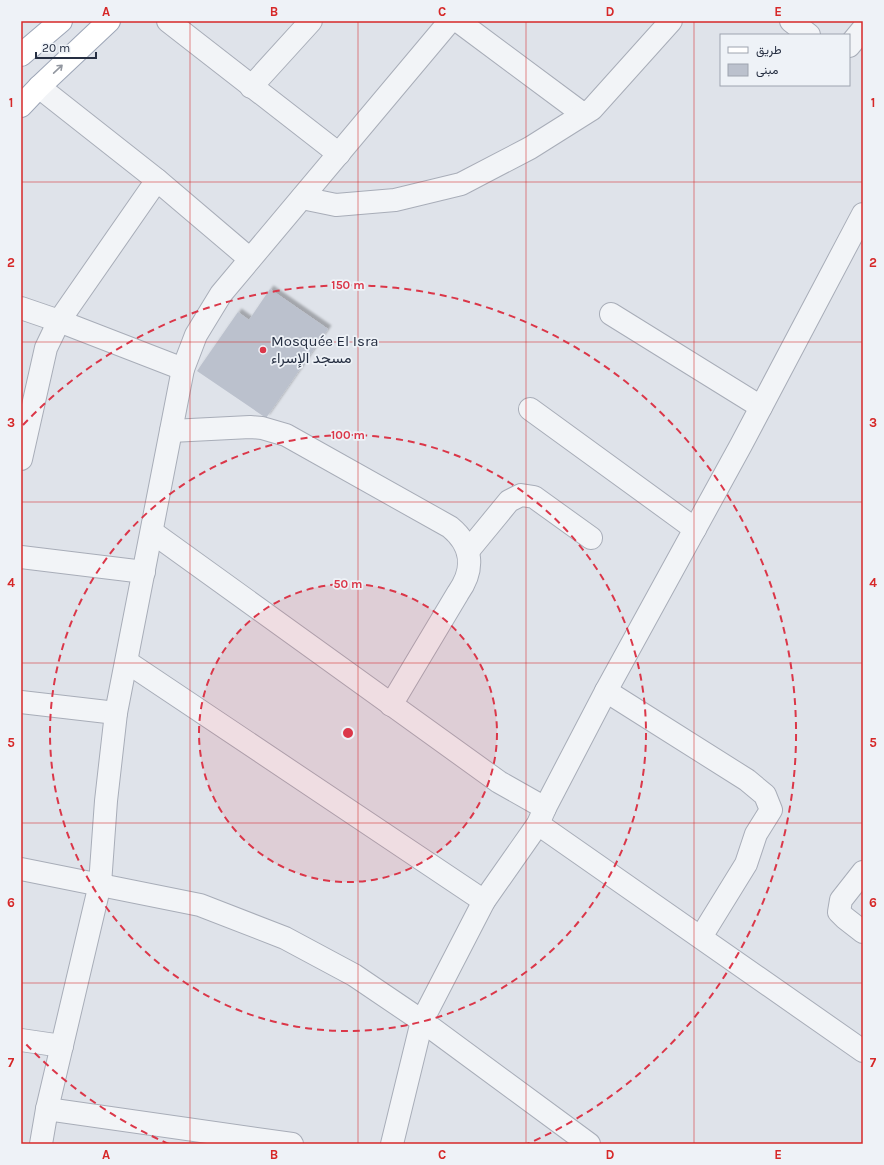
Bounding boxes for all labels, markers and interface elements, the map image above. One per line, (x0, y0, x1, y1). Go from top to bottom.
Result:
text: A (102, 4, 110, 19)
text: B (270, 4, 278, 19)
text: C (438, 4, 446, 19)
text: D (606, 4, 615, 19)
text: E (774, 4, 782, 19)
scale bar (36, 34, 96, 60)
legend (720, 34, 850, 86)
text: 20 m (42, 41, 70, 55)
text: طريق (756, 43, 782, 58)
text: مبنى (756, 63, 778, 78)
one-way arrow (53, 64, 64, 73)
text: 1 (9, 95, 13, 110)
text: 1 (871, 95, 875, 110)
text: 2 (7, 255, 15, 270)
text: 2 (869, 255, 877, 270)
text: 150 m (331, 278, 365, 292)
place label: Mosquée El Isra مسجد الإسراء (271, 332, 379, 368)
marker: Mosquée El Isra مسجد الإسراء (258, 345, 268, 355)
text: 3 (7, 415, 15, 430)
text: 3 (869, 415, 877, 430)
text: 100 m (331, 428, 365, 442)
text: 4 (7, 575, 15, 590)
text: 4 (869, 575, 877, 590)
text: 50 m (334, 577, 363, 591)
centre of rings (341, 726, 355, 740)
text: 5 (7, 735, 15, 750)
text: 5 (869, 735, 877, 750)
text: 6 (7, 895, 15, 910)
text: 6 (869, 895, 877, 910)
text: 7 (8, 1055, 15, 1070)
text: 7 (870, 1055, 877, 1070)
text: A (102, 1147, 110, 1162)
text: B (270, 1147, 278, 1162)
text: C (438, 1147, 446, 1162)
text: D (606, 1147, 615, 1162)
text: E (774, 1147, 782, 1162)

